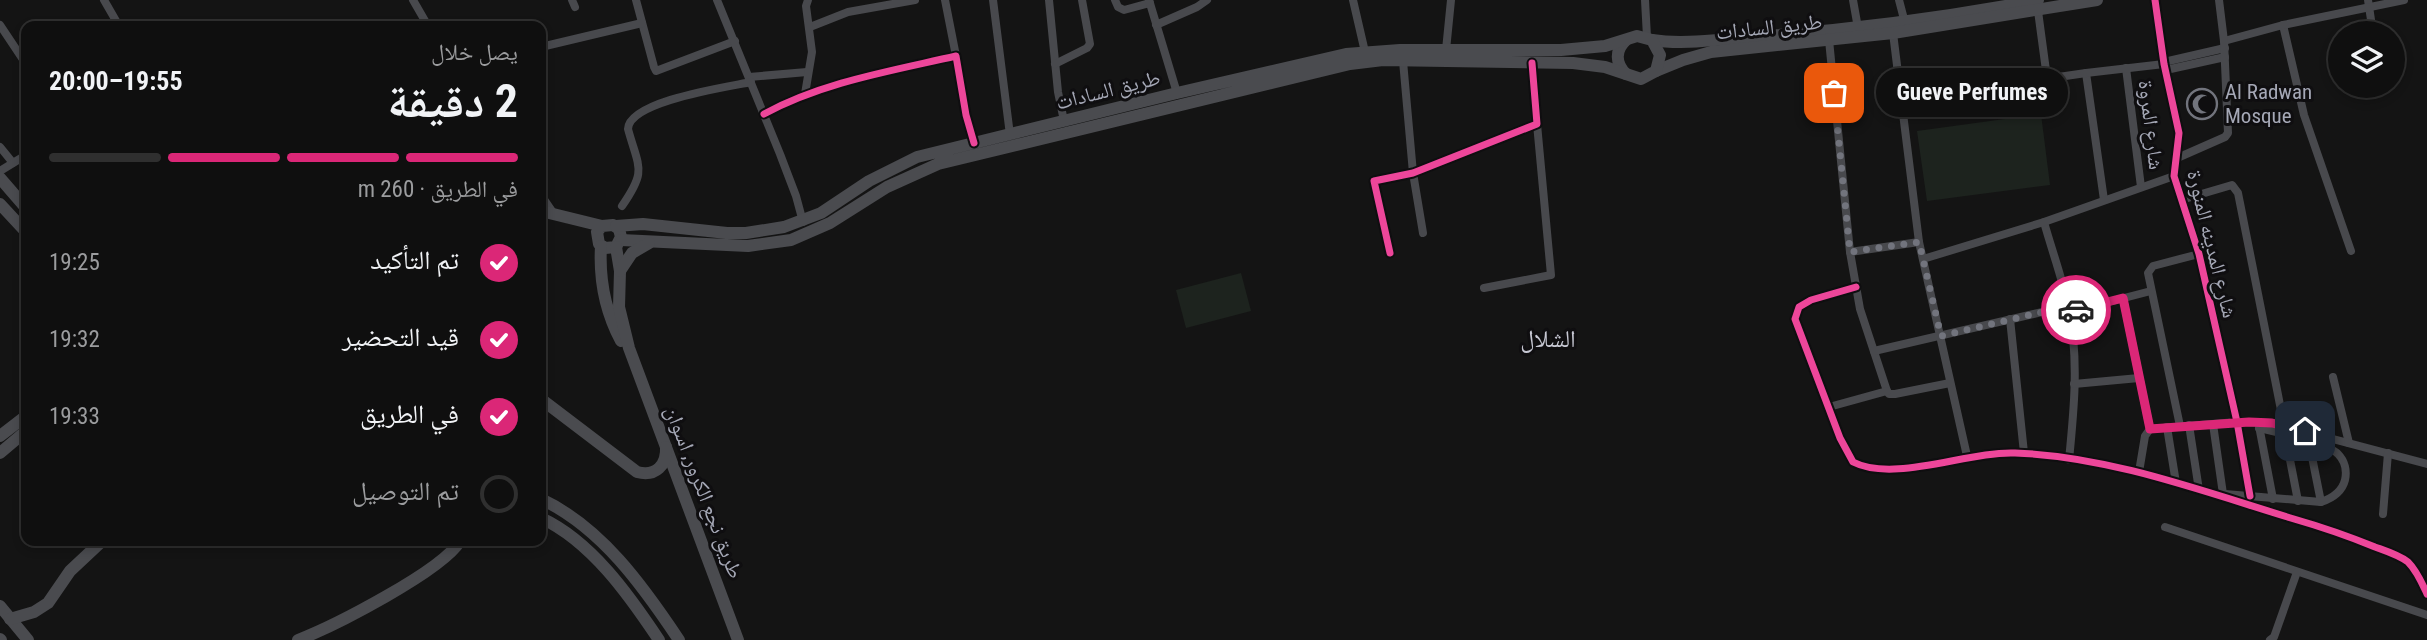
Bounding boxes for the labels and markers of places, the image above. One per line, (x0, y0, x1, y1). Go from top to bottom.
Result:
pin (1804, 63, 1864, 123)
callout: Gueve Perfumes (1876, 68, 2068, 118)
place label: Al Radwan Mosque (2225, 80, 2312, 128)
mosque icon: Al Radwan Mosque (2185, 87, 2219, 121)
pin (2275, 401, 2335, 461)

